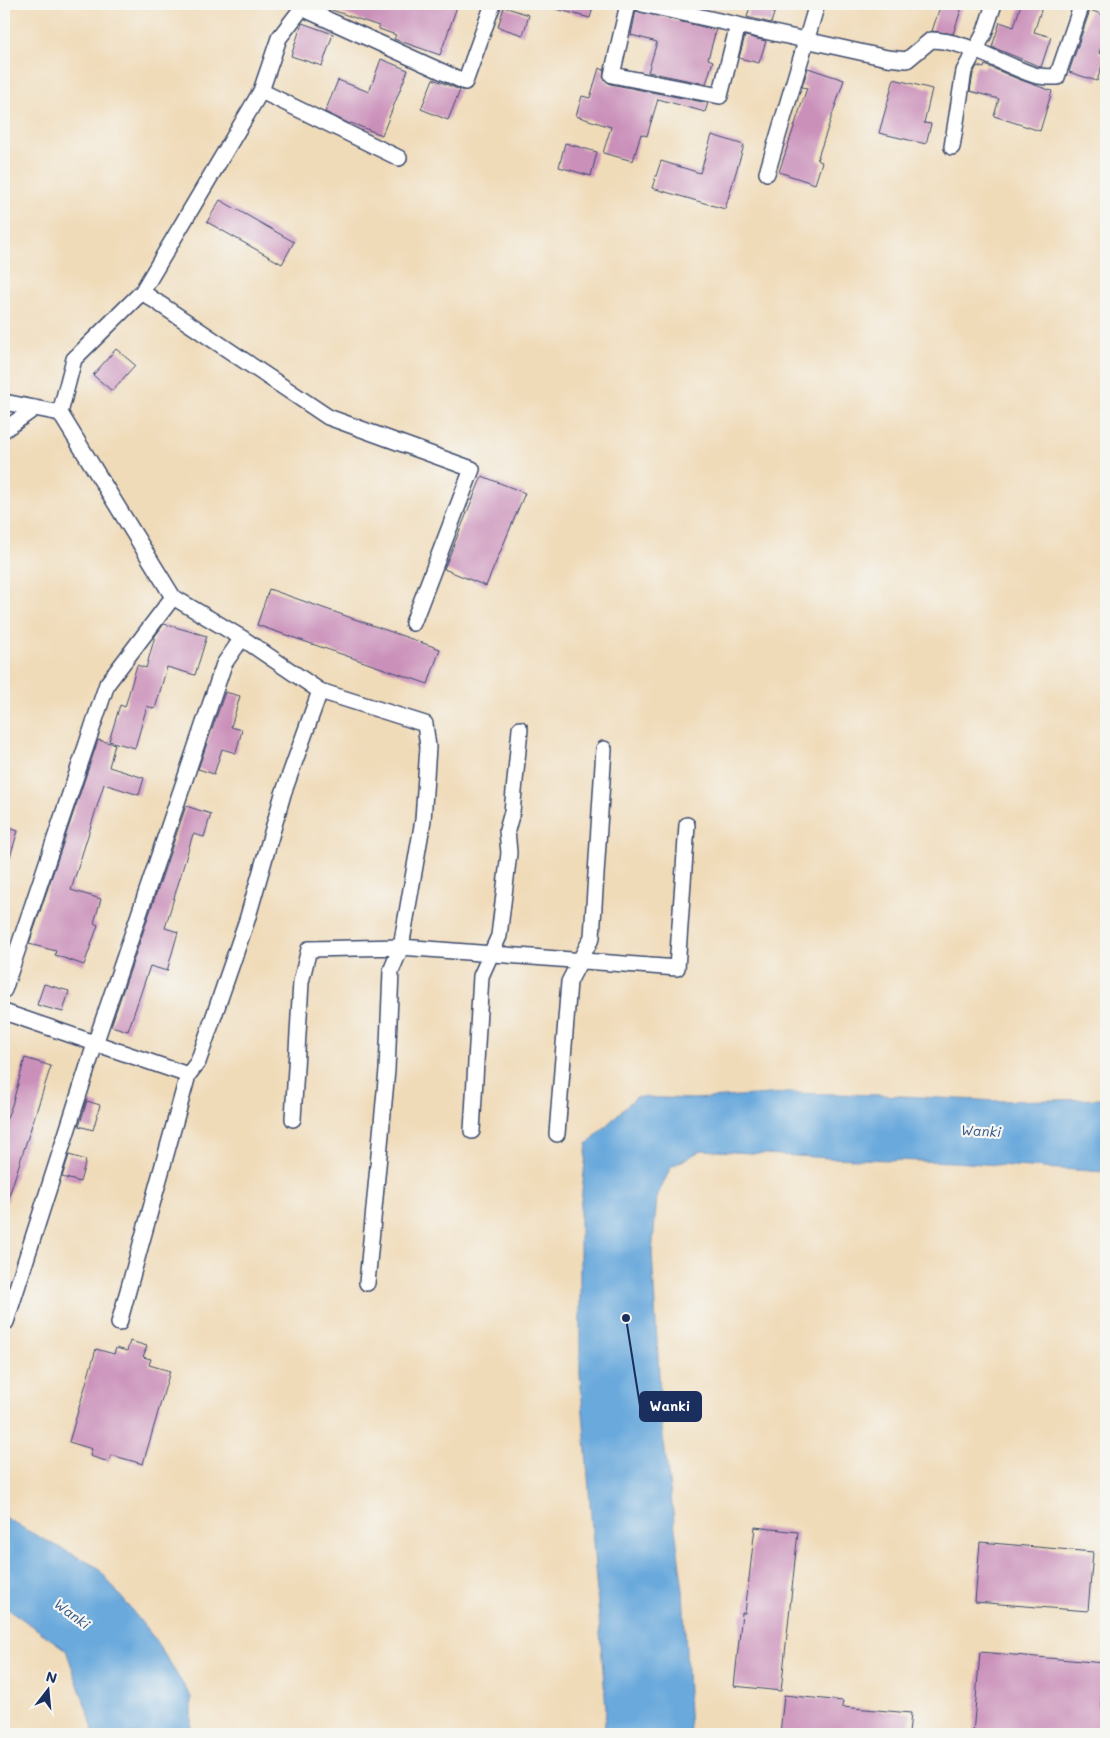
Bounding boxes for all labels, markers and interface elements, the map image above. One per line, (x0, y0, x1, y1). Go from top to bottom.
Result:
water label: Wanki (960, 1120, 1002, 1141)
callout: Wanki (640, 1392, 701, 1421)
text: Wanki (650, 1396, 690, 1415)
water label: Wanki (50, 1594, 95, 1634)
north arrow (22, 1666, 72, 1716)
text: N (44, 1666, 59, 1688)

